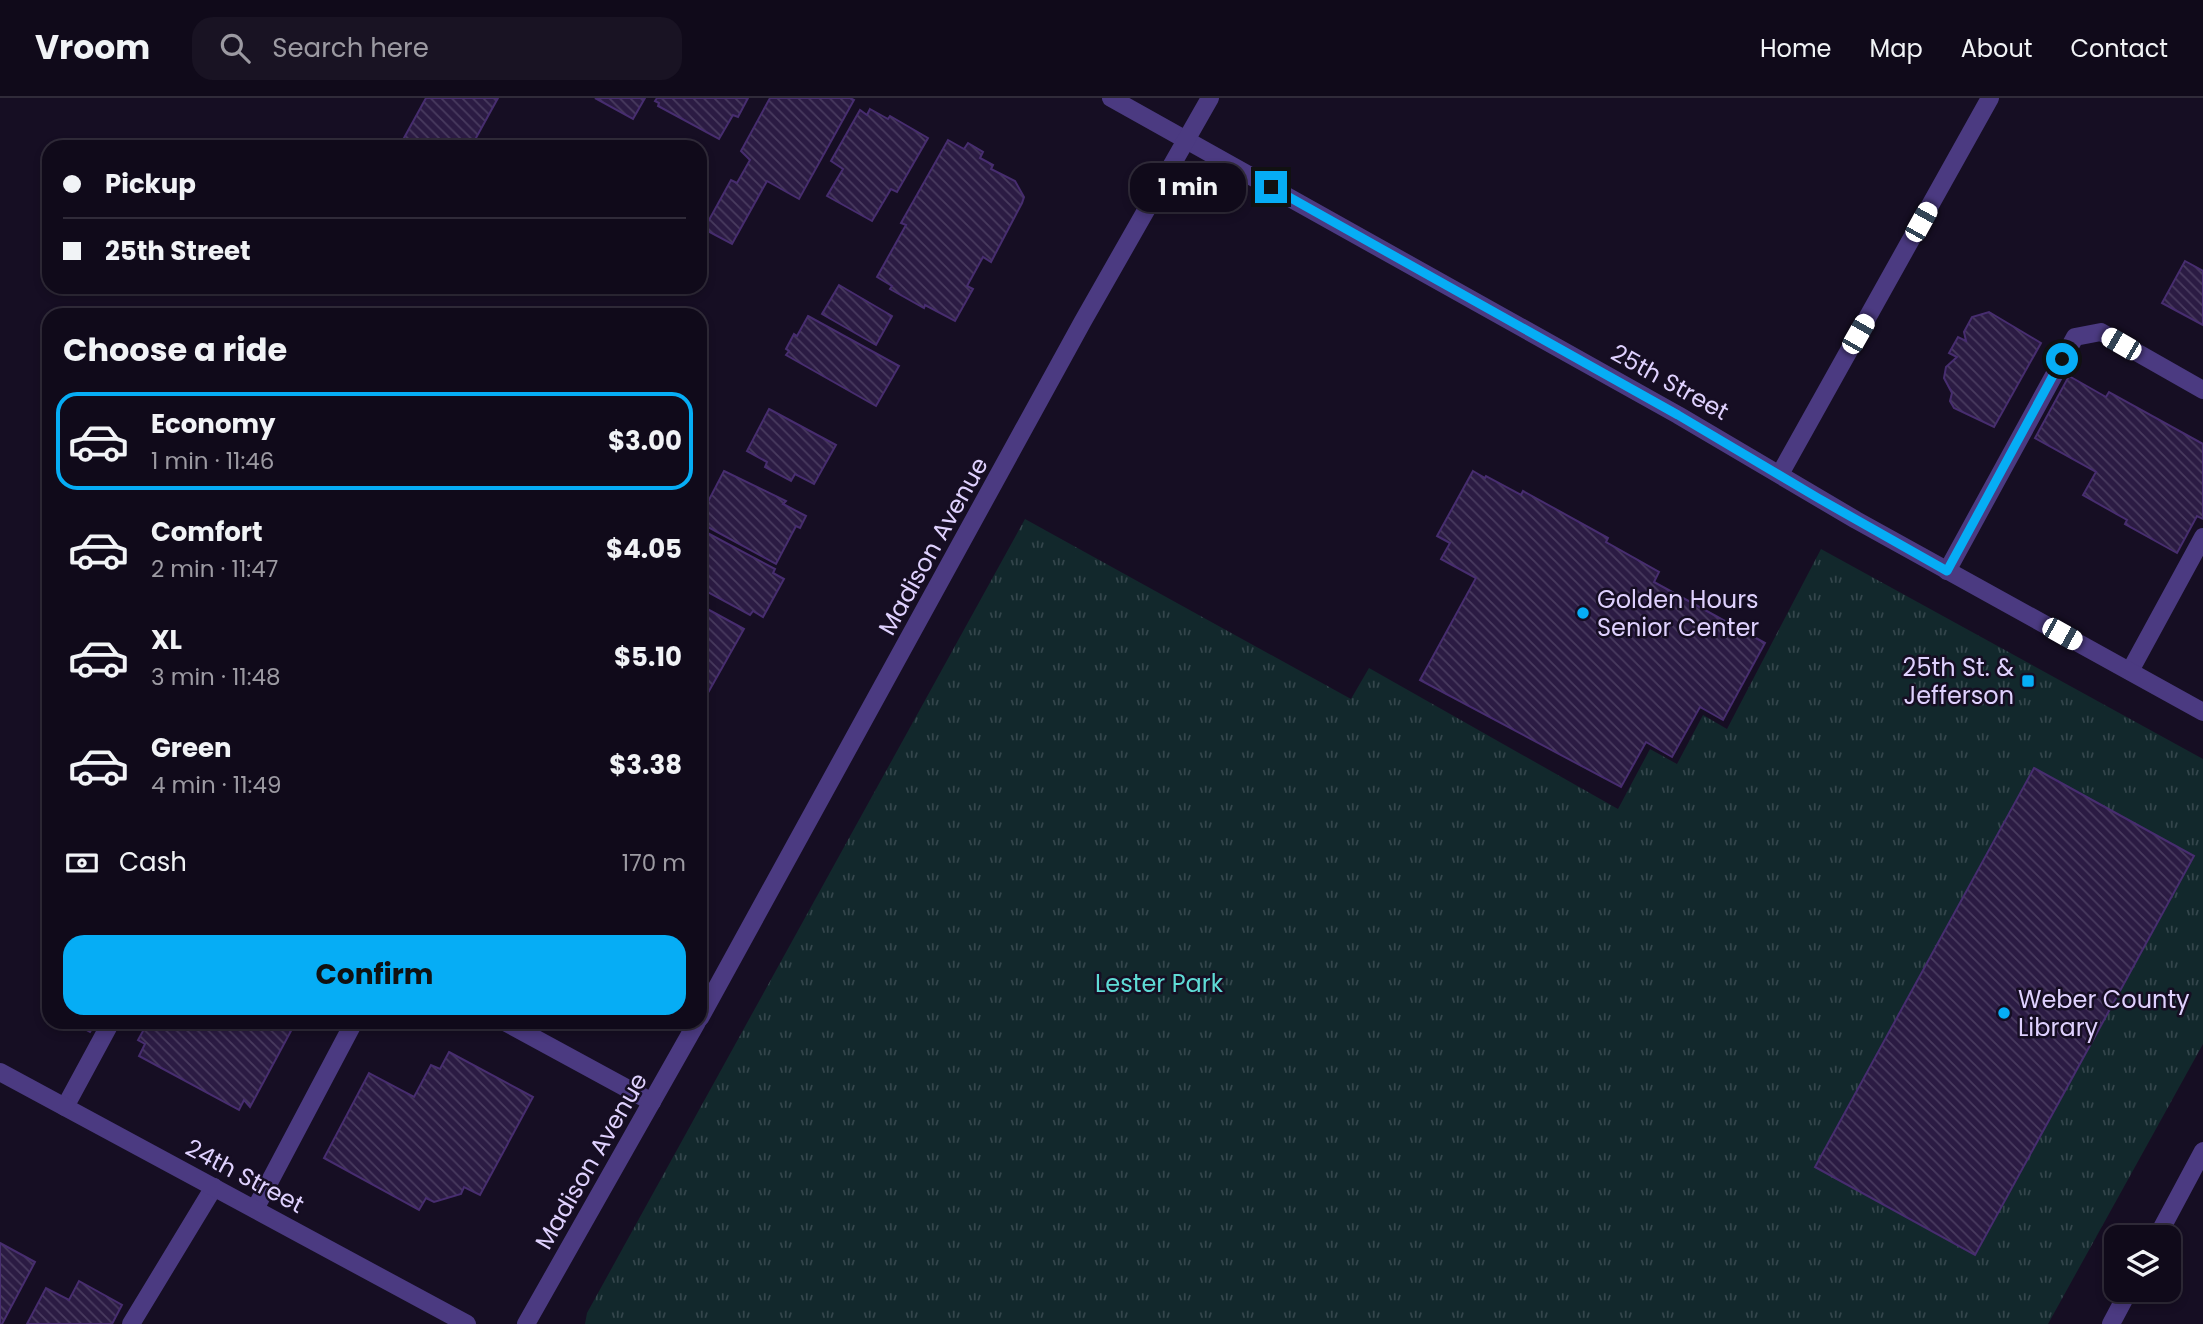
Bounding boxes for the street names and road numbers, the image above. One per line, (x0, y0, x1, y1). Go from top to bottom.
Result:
street label: 25th Street (1605, 336, 1735, 428)
street label: Madison Avenue (870, 451, 996, 641)
street label: Madison Avenue (527, 1067, 655, 1255)
street label: 24th Street (180, 1131, 310, 1221)

